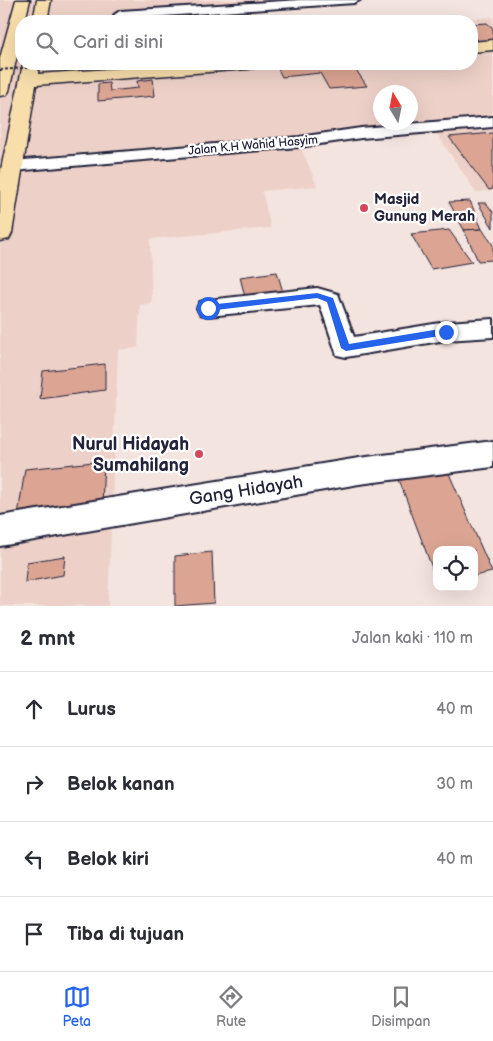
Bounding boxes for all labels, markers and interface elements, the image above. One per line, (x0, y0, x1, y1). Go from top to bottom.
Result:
search box (15, 15, 478, 70)
icon: search (33, 29, 61, 57)
text: Cari di sini (73, 31, 163, 54)
north arrow (373, 85, 418, 130)
street label: Jalan K.H Wahid Hasyim (187, 132, 319, 159)
place label: Masjid Gunung Merah (374, 190, 475, 226)
marker: Masjid Gunung Merah (358, 202, 370, 214)
route start (197, 297, 220, 320)
route end (435, 321, 458, 344)
place label: Nurul Hidayah Sumahilang (72, 434, 189, 476)
marker: Nurul Hidayah Sumahilang (193, 448, 205, 460)
street label: Gang Hidayah (188, 471, 304, 510)
map controls (433, 546, 478, 591)
button: locate (433, 546, 478, 591)
text: 2 mnt (20, 626, 75, 651)
text: Jalan kaki · 110 m (352, 629, 473, 648)
icon: ahead (20, 695, 48, 723)
text: Lurus (67, 698, 116, 721)
text: 40 m (436, 700, 473, 719)
icon: right (20, 770, 48, 798)
text: Belok kanan (67, 773, 175, 796)
text: 30 m (436, 775, 473, 794)
icon: left (20, 845, 48, 873)
text: Belok kiri (67, 848, 149, 871)
text: 40 m (436, 850, 473, 869)
icon: arrive (20, 920, 48, 948)
text: Tiba di tujuan (67, 923, 184, 946)
tab: Peta (63, 983, 91, 1030)
tab: Rute (216, 983, 246, 1030)
tab: Disimpan (371, 983, 430, 1030)

